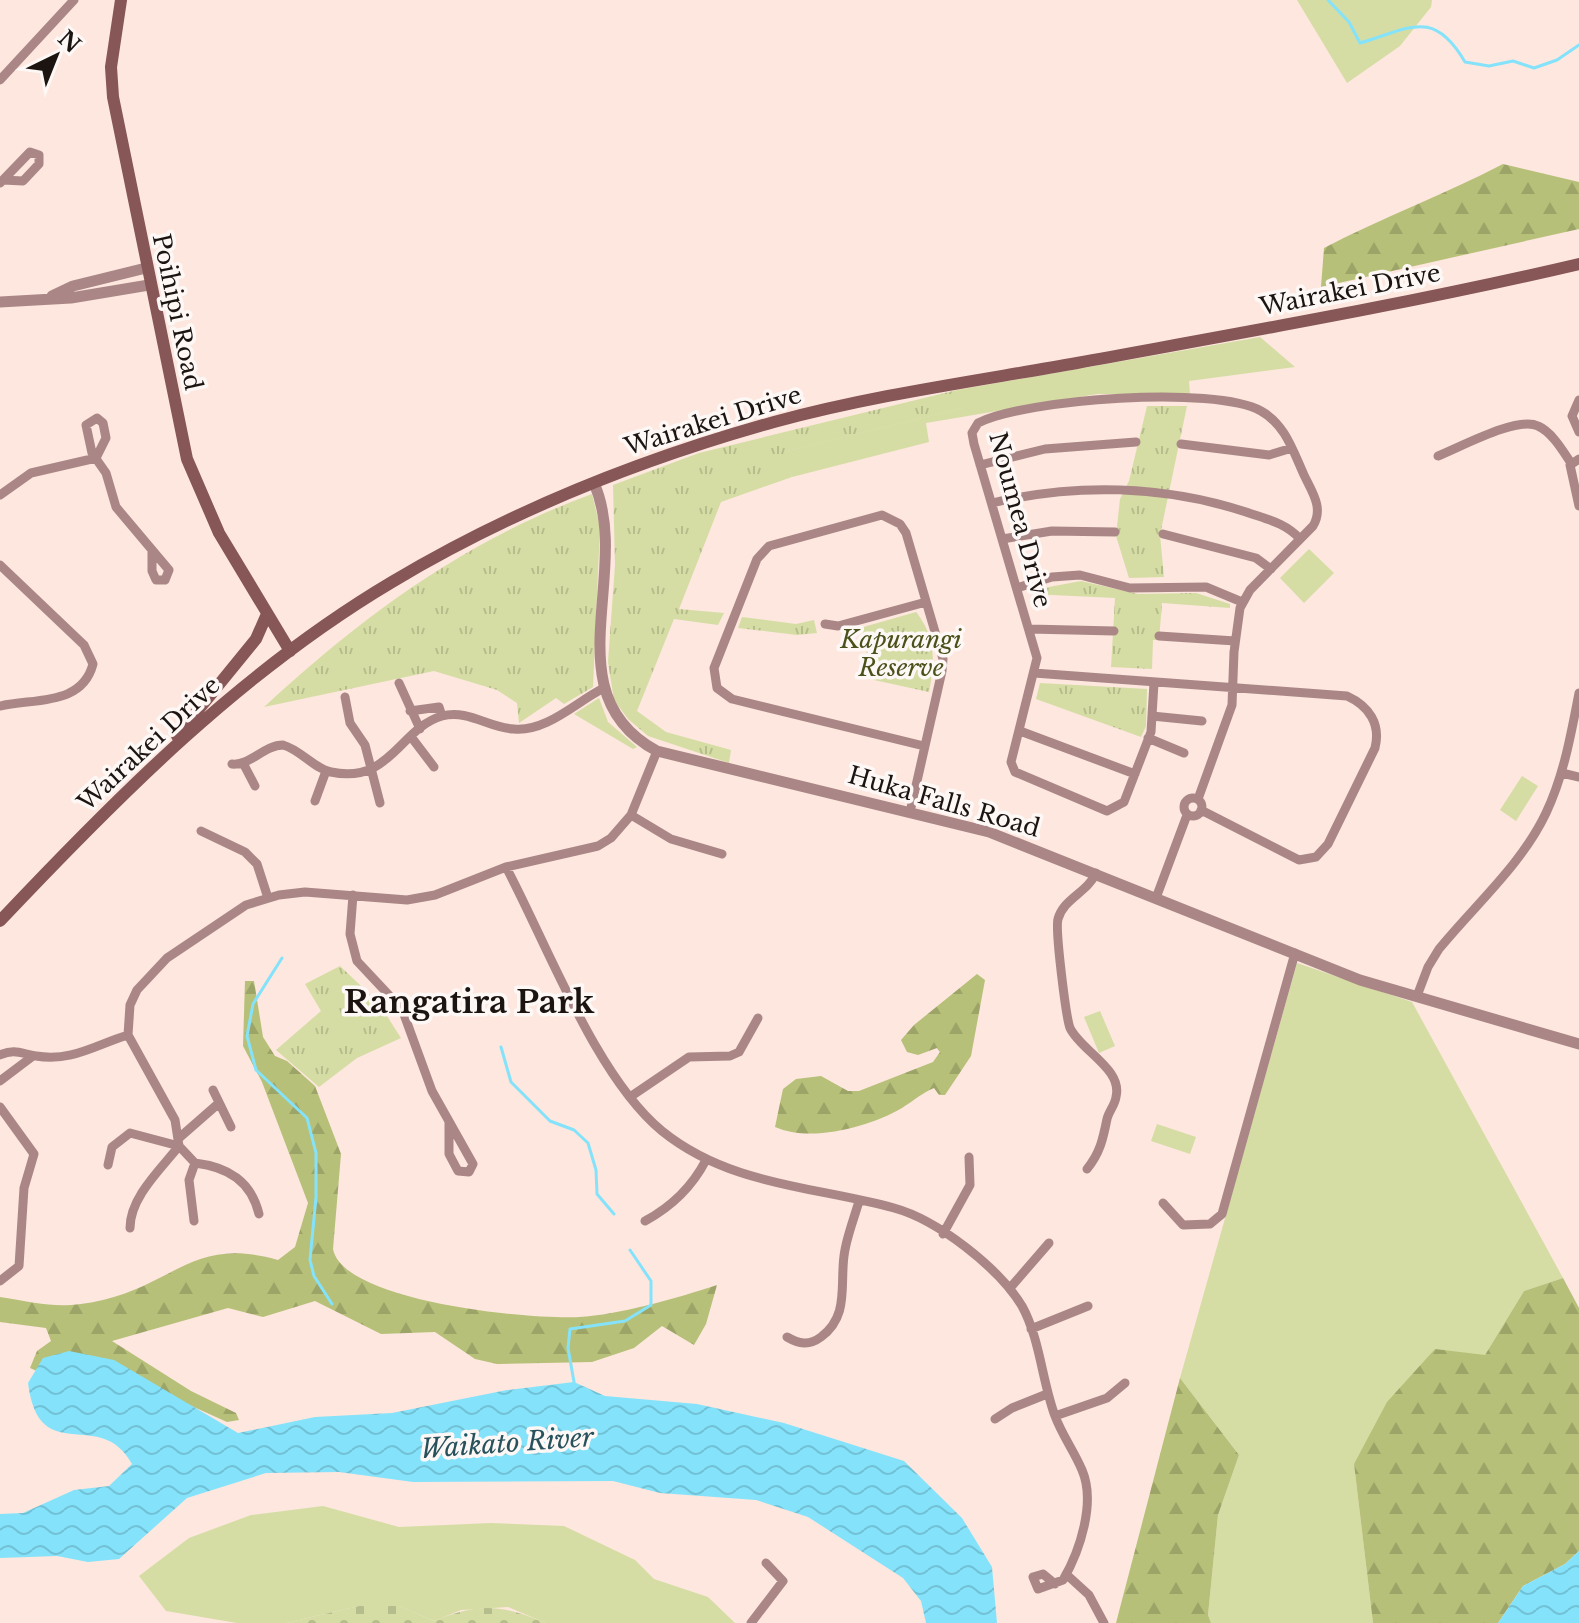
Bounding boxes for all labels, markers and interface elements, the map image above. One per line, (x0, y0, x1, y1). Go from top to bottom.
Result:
north arrow (16, 16, 96, 96)
text: N (53, 25, 86, 59)
street label: Poihipi Road (147, 231, 208, 393)
street label: Wairakei Drive (1256, 258, 1443, 321)
street label: Wairakei Drive (620, 380, 805, 462)
street label: Noumea Drive (983, 429, 1058, 611)
park label: Kapurangi Reserve (839, 625, 963, 682)
street label: Wairakei Drive (71, 670, 226, 818)
street label: Huka Falls Road (845, 760, 1043, 843)
district label: Rangatira Park (344, 982, 595, 1022)
water label: Waikato River (419, 1421, 596, 1465)

